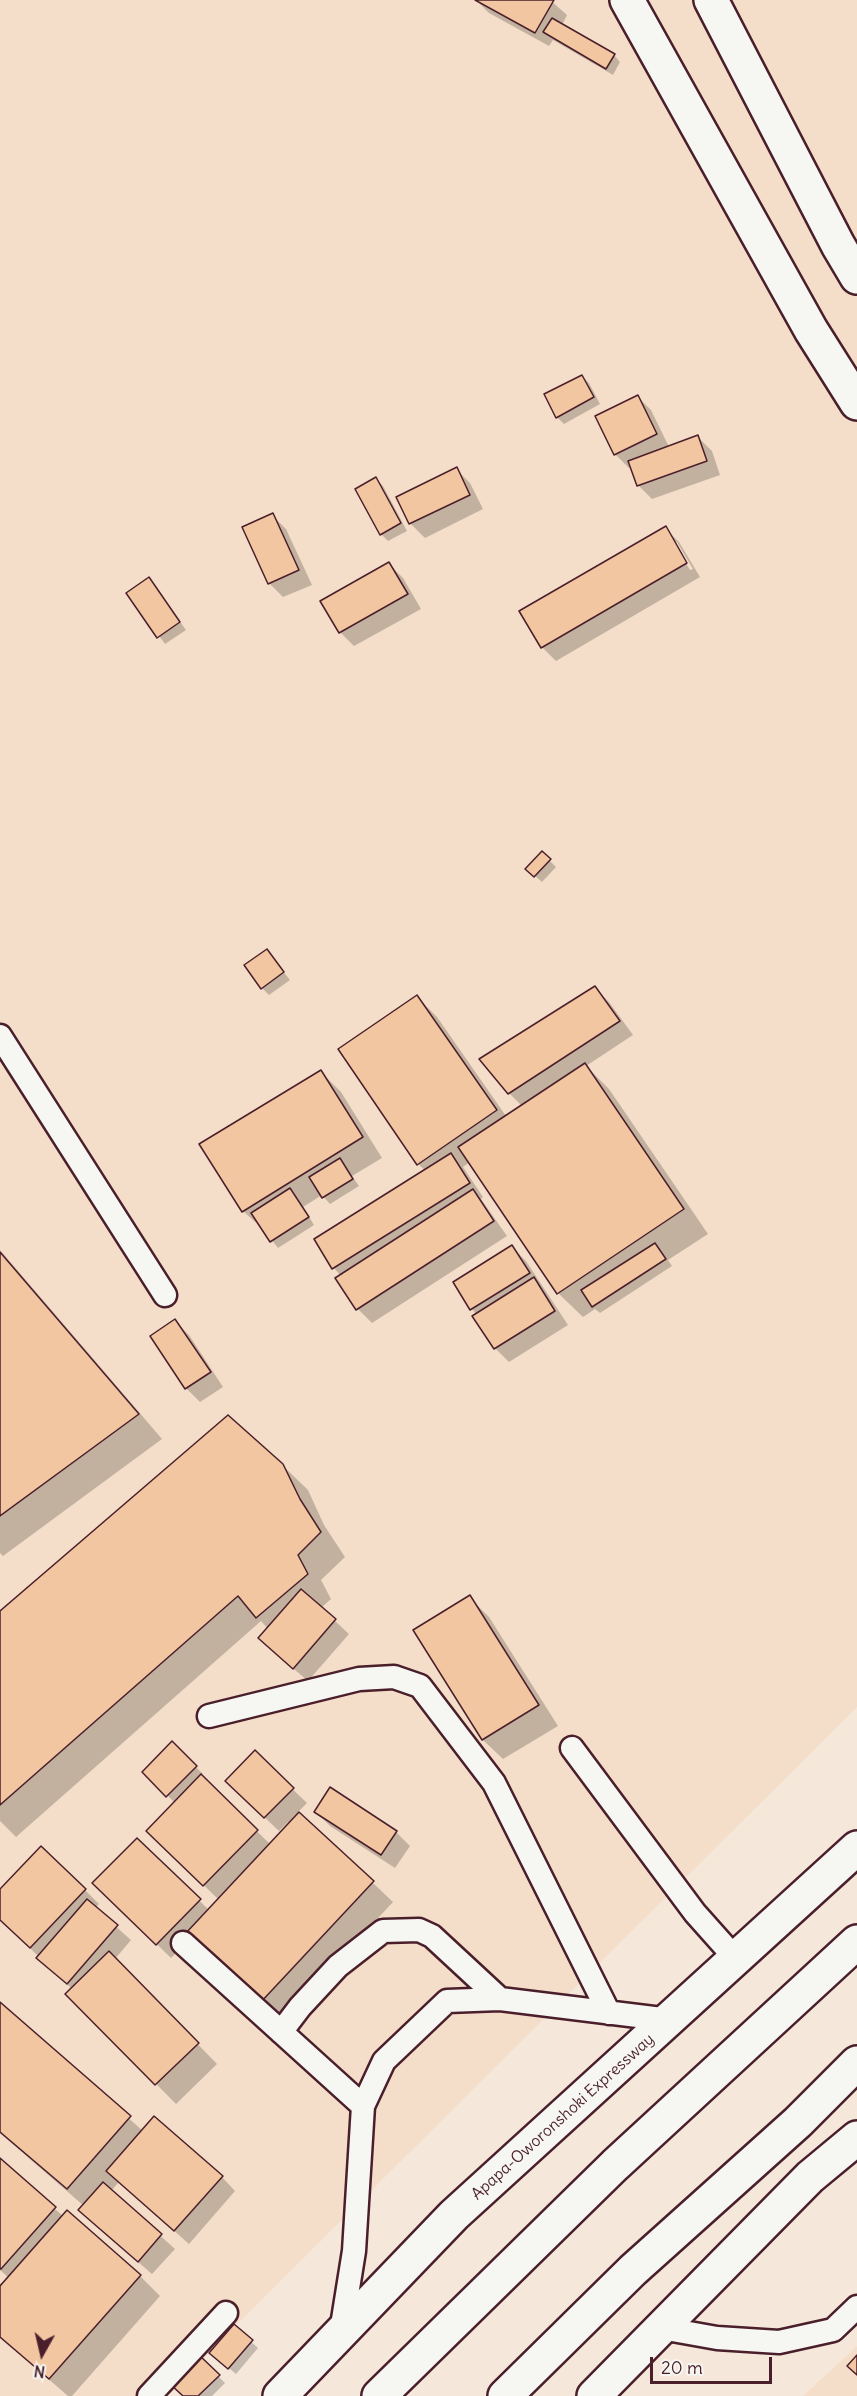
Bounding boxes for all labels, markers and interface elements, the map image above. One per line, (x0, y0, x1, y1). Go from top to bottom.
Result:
street label: Apapa-Oworonshoki Expressway (468, 2030, 658, 2204)
north arrow (12, 2324, 72, 2384)
scale bar (653, 2345, 774, 2383)
text: 20 m (661, 2356, 703, 2379)
text: N (33, 2361, 46, 2382)

